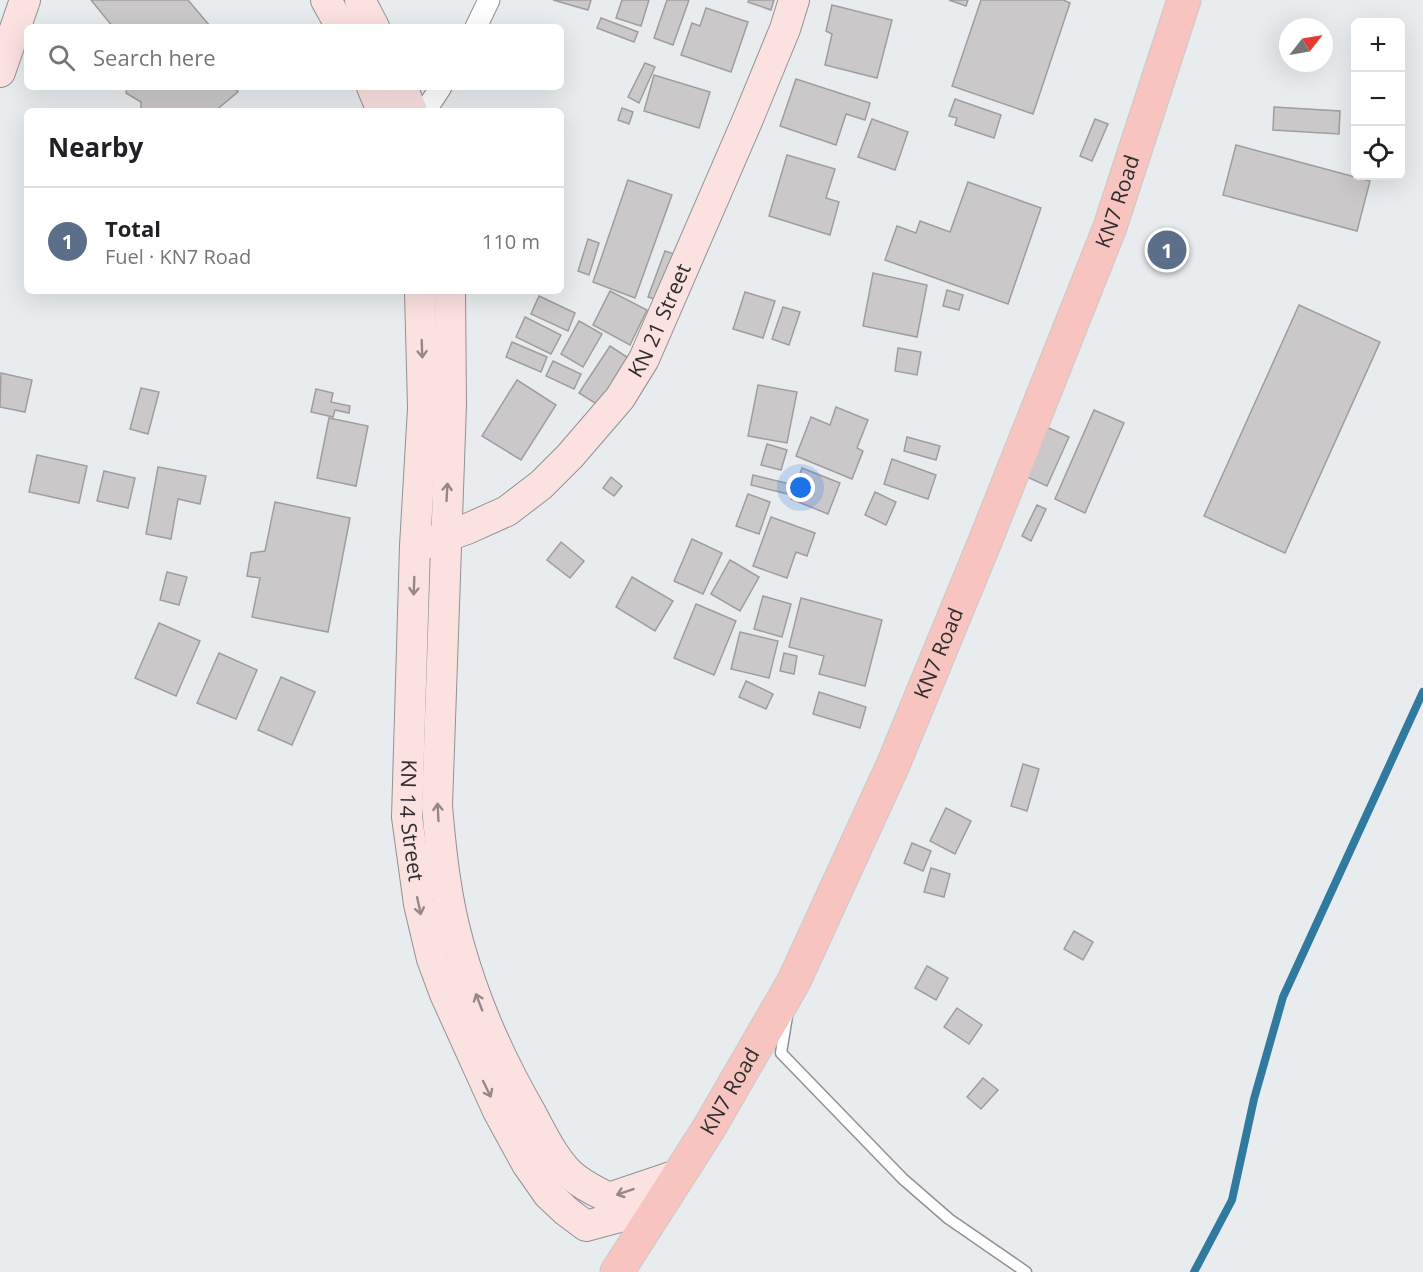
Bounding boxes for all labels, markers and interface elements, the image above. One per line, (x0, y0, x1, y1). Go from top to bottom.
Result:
north arrow (1279, 18, 1333, 72)
map controls (1351, 18, 1405, 180)
button: + (1351, 18, 1405, 72)
search box (24, 24, 564, 90)
icon: search (45, 41, 78, 74)
text: Search here (93, 42, 216, 72)
button: − (1351, 72, 1405, 126)
button: locate (1351, 126, 1405, 180)
text: Nearby (48, 129, 143, 165)
street label: KN7 Road (1088, 151, 1146, 252)
text: Total (105, 213, 161, 243)
text: 1 (62, 228, 73, 255)
text: 110 m (482, 228, 540, 255)
pin: 1 (1148, 228, 1186, 272)
text: Fuel · KN7 Road (105, 243, 251, 270)
street label: KN 21 Street (621, 259, 697, 383)
one-way arrow (416, 339, 427, 359)
your location (786, 473, 815, 502)
one-way arrow (442, 482, 453, 502)
one-way arrow (408, 576, 420, 596)
street label: KN7 Road (907, 603, 969, 703)
street label: KN 14 Street (394, 759, 431, 883)
one-way arrow (432, 803, 443, 823)
one-way arrow (414, 896, 426, 915)
one-way arrow (472, 993, 483, 1012)
street label: KN7 Road (693, 1042, 765, 1140)
one-way arrow (481, 1079, 493, 1097)
one-way arrow (616, 1188, 635, 1199)

